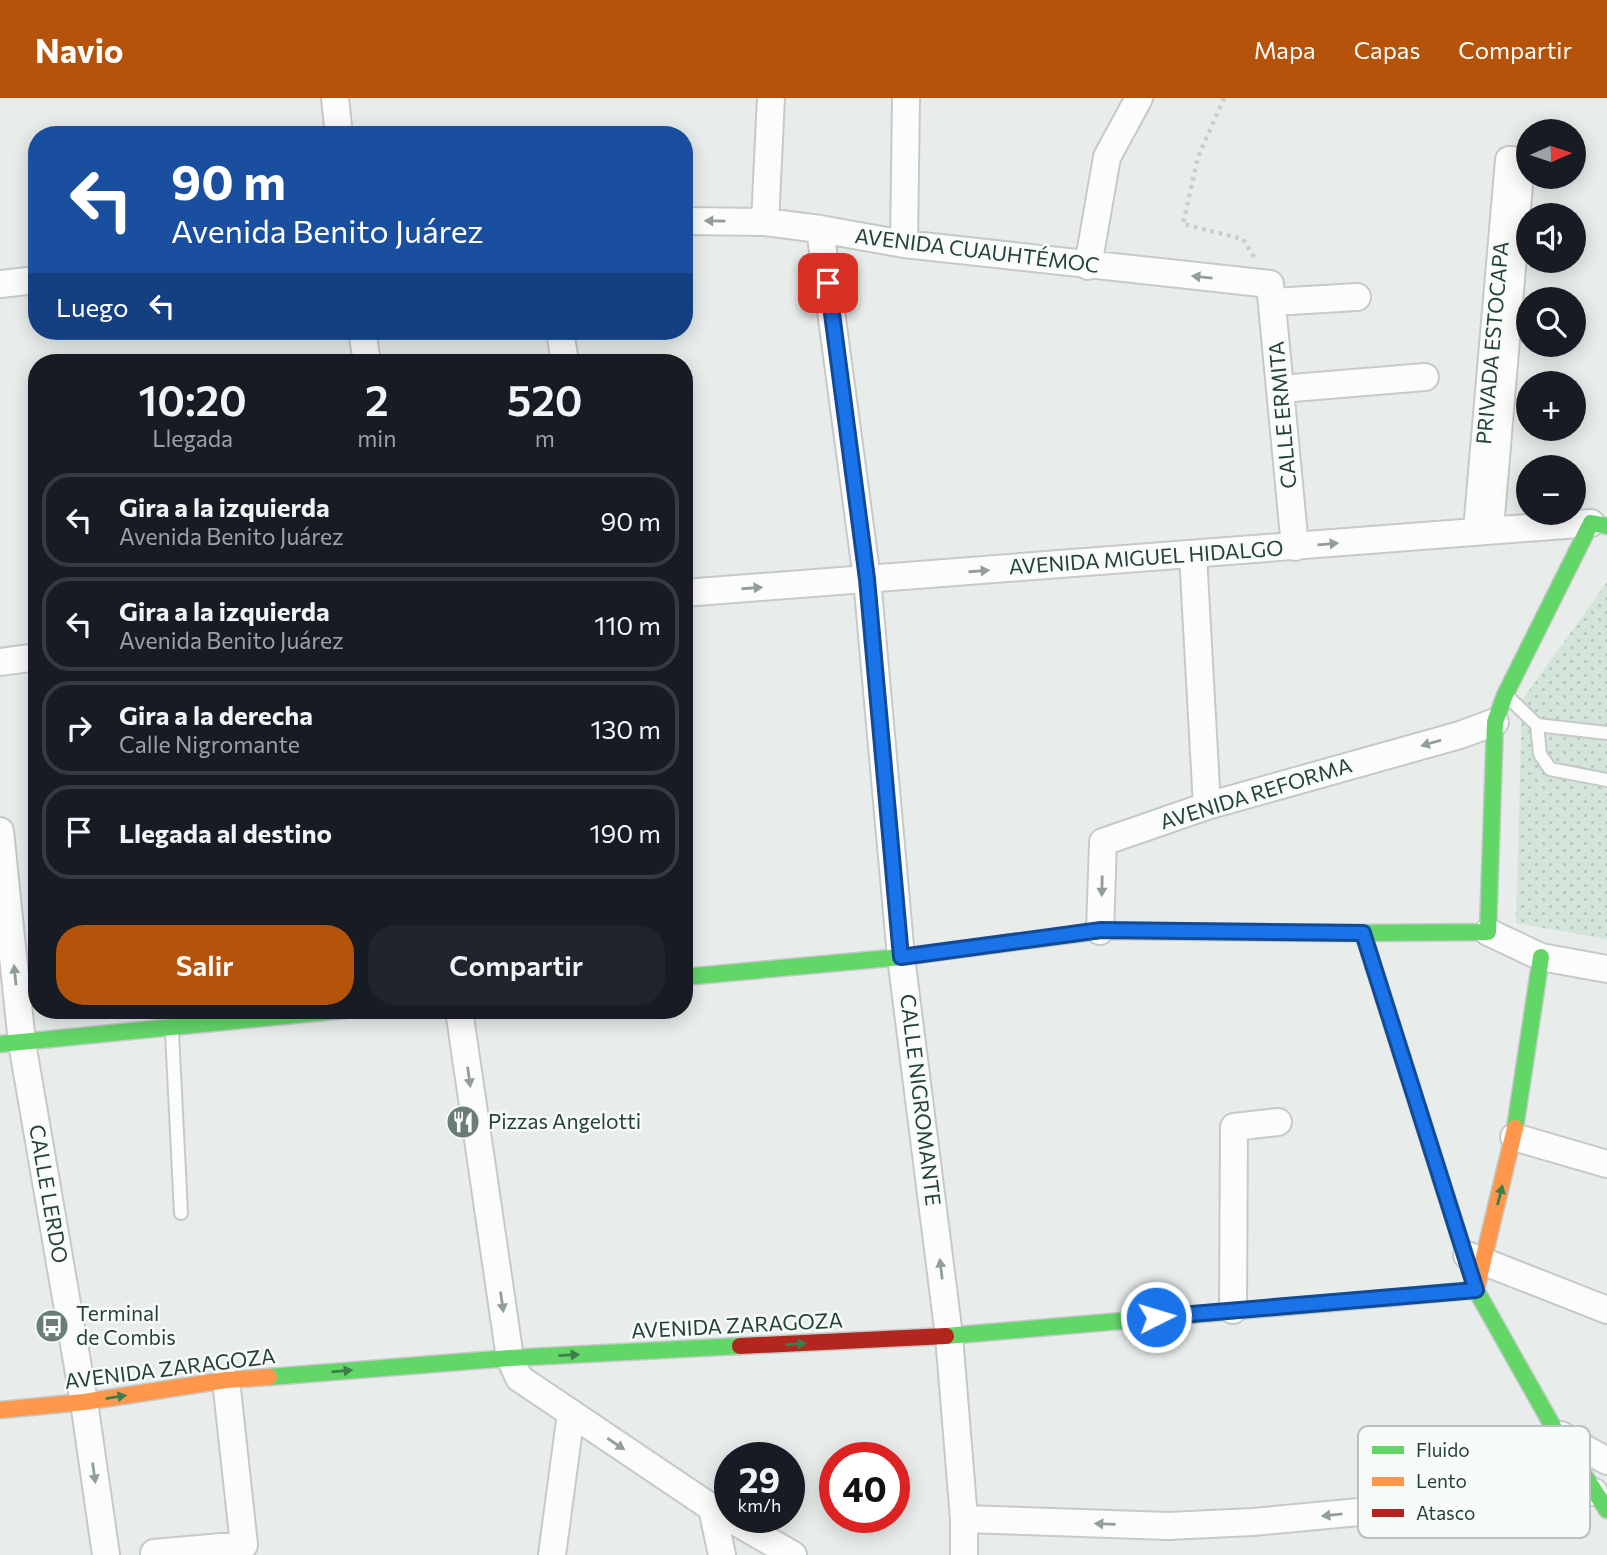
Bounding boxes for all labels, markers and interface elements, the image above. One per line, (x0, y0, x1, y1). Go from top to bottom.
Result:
text: Navio (35, 29, 124, 70)
text: Mapa (1254, 35, 1316, 64)
text: Capas (1354, 35, 1420, 64)
text: Compartir (1458, 35, 1572, 64)
north arrow (1516, 119, 1586, 189)
map controls (1516, 119, 1586, 525)
text: 90 m (171, 150, 286, 210)
icon: left (56, 154, 147, 245)
button: sound (1516, 203, 1586, 273)
text: Avenida Benito Juárez (171, 210, 484, 250)
one-way arrow (704, 215, 726, 227)
street label: AVENIDA CUAUHTÉMOC (854, 222, 1101, 277)
street label: PRIVADA ESTOCAPA (1470, 240, 1513, 445)
pin (798, 253, 858, 313)
icon: arrive (809, 264, 847, 302)
one-way arrow (1191, 272, 1213, 283)
icon: left (143, 287, 181, 325)
button: search (1516, 287, 1586, 357)
text: Luego (56, 291, 129, 322)
street label: CALLE ERMITA (1263, 340, 1300, 490)
button: + (1516, 371, 1586, 441)
text: 10:20 (138, 373, 247, 425)
text: 2 (365, 373, 389, 425)
text: 520 (507, 373, 583, 425)
text: Llegada (152, 424, 233, 452)
text: min (357, 424, 396, 452)
text: m (535, 424, 555, 452)
button: − (1516, 455, 1586, 525)
text: Gira a la izquierda (119, 491, 330, 522)
icon: left (60, 501, 98, 539)
text: 90 m (601, 505, 661, 536)
text: Avenida Benito Juárez (119, 522, 344, 550)
street label: AVENIDA MIGUEL HIDALGO (1008, 534, 1284, 579)
one-way arrow (1317, 538, 1339, 549)
one-way arrow (968, 565, 990, 576)
one-way arrow (742, 582, 764, 593)
text: Gira a la izquierda (119, 595, 330, 626)
icon: left (60, 605, 98, 643)
text: 110 m (594, 609, 661, 640)
text: Avenida Benito Juárez (119, 626, 344, 654)
text: Gira a la derecha (119, 699, 313, 730)
icon: right (60, 709, 98, 747)
text: 130 m (590, 713, 661, 744)
text: Calle Nigromante (119, 730, 300, 758)
one-way arrow (1420, 739, 1441, 749)
street label: AVENIDA REFORMA (1157, 751, 1355, 834)
icon: arrive (60, 813, 98, 851)
text: Llegada al destino (119, 817, 332, 848)
text: 190 m (589, 817, 661, 848)
one-way arrow (1096, 876, 1107, 898)
button: Salir (56, 925, 354, 1005)
button: Compartir (368, 925, 665, 1005)
one-way arrow (9, 964, 20, 986)
street label: CALLE NIGROMANTE (896, 992, 947, 1207)
one-way arrow (464, 1066, 475, 1088)
restaurant icon: Pizzas Angelotti (444, 1103, 482, 1141)
place label: Pizzas Angelotti (488, 1108, 641, 1133)
street label: CALLE LERDO (25, 1122, 74, 1265)
one-way arrow (1495, 1184, 1506, 1206)
one-way arrow (935, 1258, 946, 1280)
position arrow (1119, 1280, 1193, 1354)
one-way arrow (497, 1291, 508, 1313)
place label: Terminal de Combis (76, 1300, 176, 1349)
street label: AVENIDA ZARAGOZA (630, 1306, 844, 1343)
bus stop icon: Terminal de Combis (33, 1307, 71, 1345)
one-way arrow (786, 1338, 808, 1349)
street label: AVENIDA ZARAGOZA (63, 1342, 277, 1393)
one-way arrow (558, 1349, 580, 1360)
one-way arrow (332, 1365, 354, 1376)
one-way arrow (106, 1391, 128, 1402)
legend (1358, 1426, 1590, 1538)
one-way arrow (606, 1437, 626, 1450)
text: Fluido (1416, 1438, 1470, 1461)
speed limit sign: 40 (819, 1442, 910, 1533)
text: 29 (739, 1457, 780, 1500)
one-way arrow (89, 1462, 100, 1484)
text: Lento (1416, 1469, 1467, 1492)
text: km/h (738, 1494, 781, 1516)
text: Atasco (1416, 1501, 1475, 1524)
one-way arrow (1321, 1510, 1343, 1521)
one-way arrow (1094, 1518, 1116, 1529)

